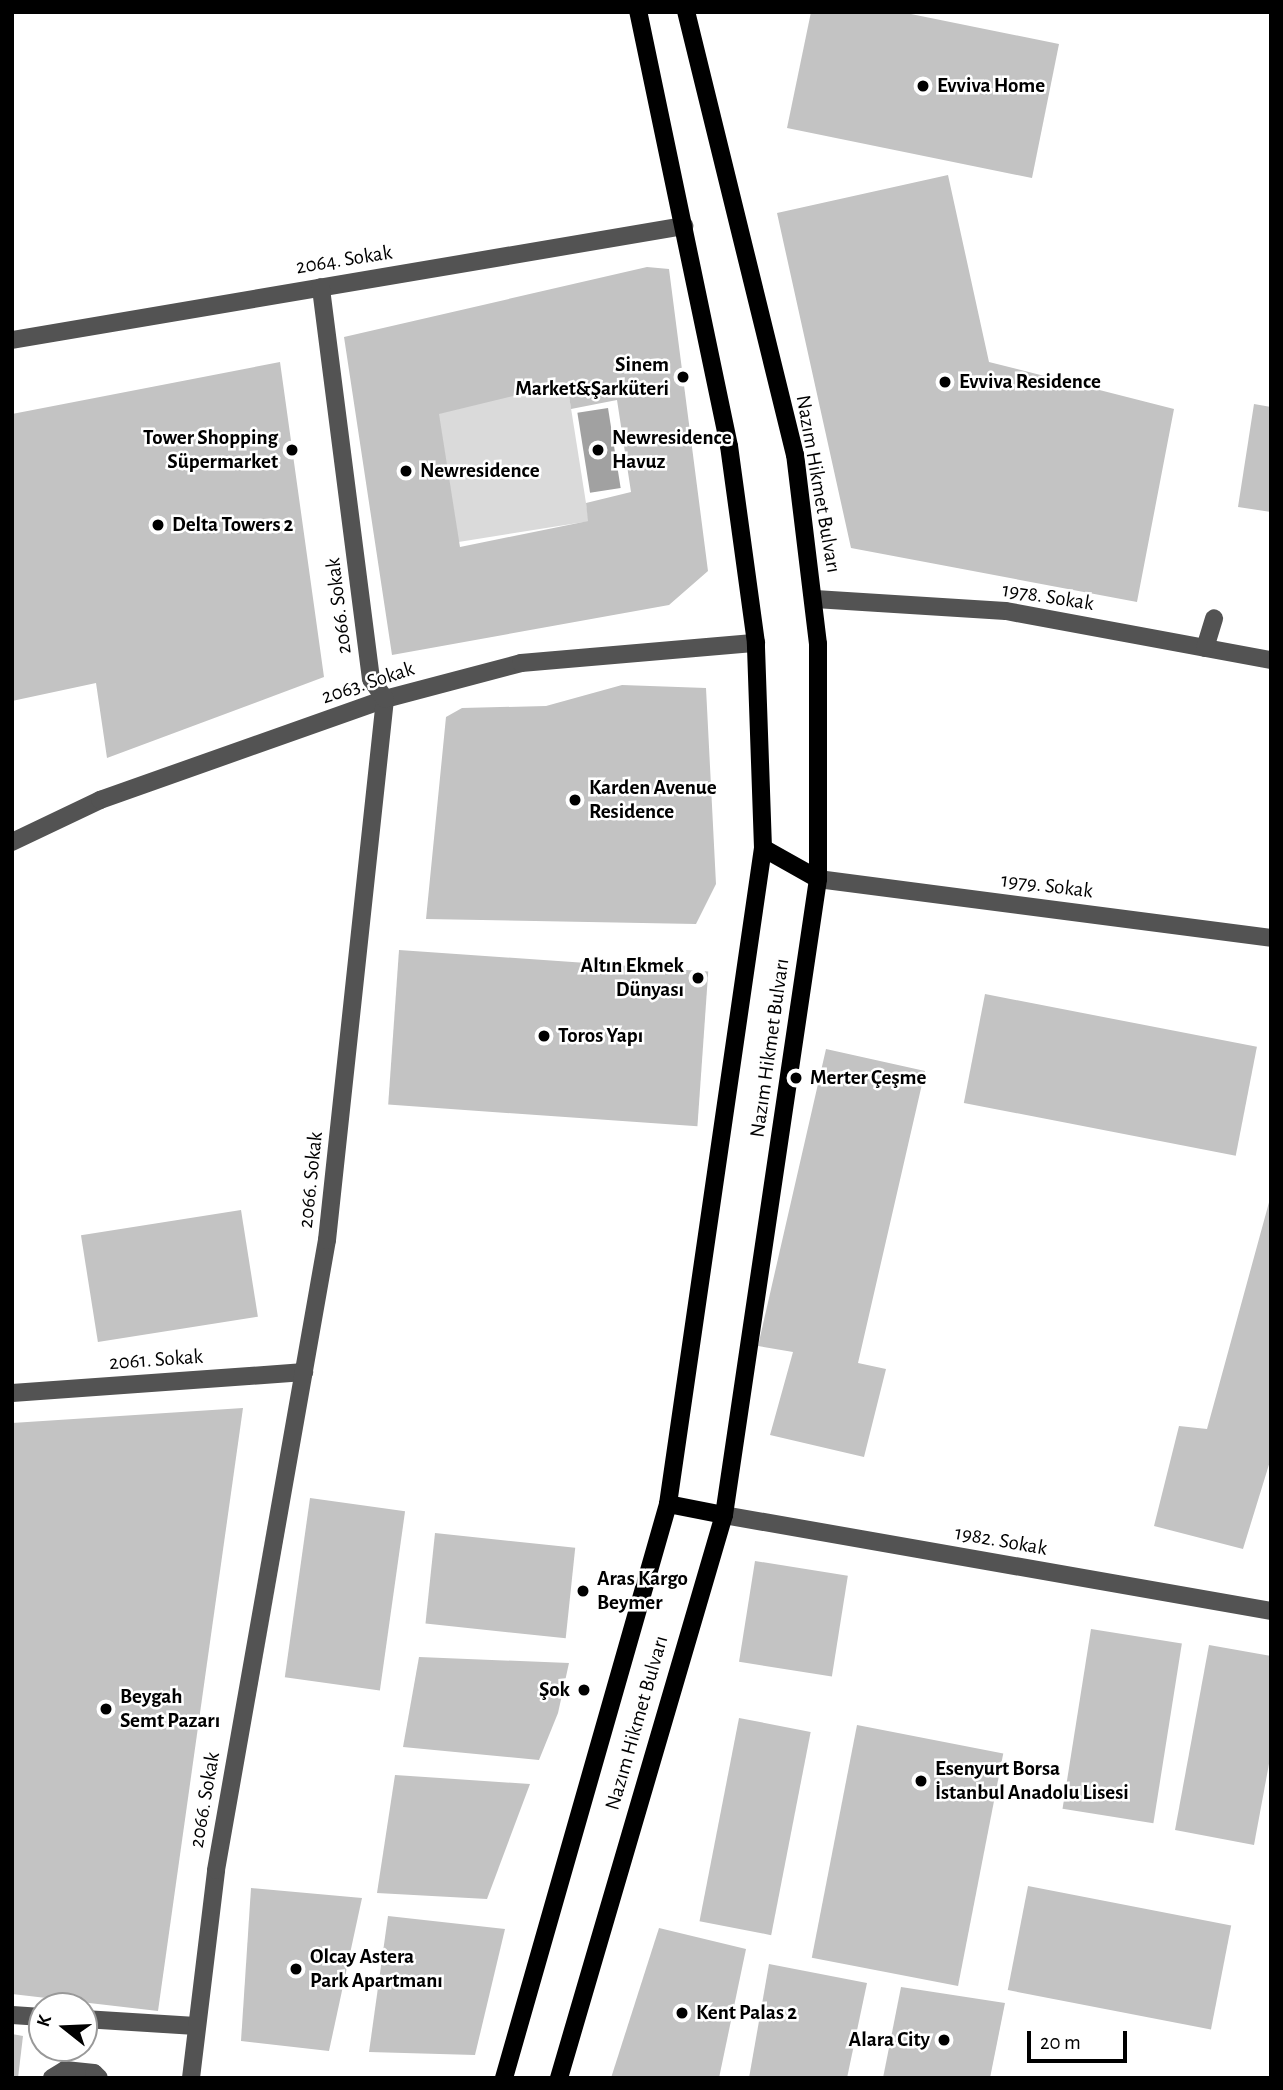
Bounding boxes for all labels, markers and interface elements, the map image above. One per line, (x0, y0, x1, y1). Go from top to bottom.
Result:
place label: Evviva Home (937, 73, 1045, 99)
marker: Evviva Home (915, 78, 931, 94)
street label: 2064. Sokak (294, 240, 394, 280)
place label: Sinem Market&Şarküteri (515, 352, 669, 402)
marker: Sinem Market&Şarküteri (675, 369, 691, 385)
place label: Evviva Residence (959, 369, 1101, 395)
marker: Evviva Residence (937, 374, 953, 390)
street label: Nazım Hikmet Bulvarı (790, 393, 846, 575)
place label: Tower Shopping Süpermarket (143, 425, 278, 475)
place label: Newresidence Havuz (612, 425, 732, 475)
marker: Tower Shopping Süpermarket (284, 442, 300, 458)
marker: Newresidence Havuz (590, 442, 606, 458)
place label: Newresidence (420, 458, 540, 484)
marker: Newresidence (398, 463, 414, 479)
place label: Delta Towers 2 (172, 512, 294, 538)
marker: Delta Towers 2 (150, 517, 166, 533)
street label: 2066. Sokak (321, 556, 357, 656)
street label: 1978. Sokak (1000, 577, 1096, 617)
street label: 2063. Sokak (319, 656, 417, 710)
place label: Karden Avenue Residence (589, 775, 717, 825)
marker: Karden Avenue Residence (567, 792, 583, 808)
street label: 1979. Sokak (1000, 868, 1094, 904)
place label: Altın Ekmek Dünyası (580, 953, 684, 1003)
street label: Nazım Hikmet Bulvarı (745, 957, 795, 1139)
marker: Altın Ekmek Dünyası (690, 970, 706, 986)
place label: Toros Yapı (558, 1023, 643, 1049)
marker: Toros Yapı (536, 1028, 552, 1044)
place label: Merter Çeşme (810, 1065, 926, 1091)
marker: Merter Çeşme (788, 1070, 804, 1086)
street label: 2066. Sokak (293, 1131, 329, 1229)
street label: 2061. Sokak (108, 1344, 204, 1376)
street label: 1982. Sokak (953, 1521, 1049, 1561)
place label: Aras Kargo Beymer (597, 1566, 688, 1616)
marker: Aras Kargo Beymer (575, 1583, 591, 1599)
street label: Nazım Hikmet Bulvarı (600, 1633, 674, 1813)
place label: Şok (539, 1677, 570, 1703)
marker: Şok (576, 1682, 592, 1698)
place label: Beygah Semt Pazarı (120, 1684, 220, 1734)
marker: Beygah Semt Pazarı (98, 1701, 114, 1717)
street label: 2066. Sokak (184, 1750, 226, 1850)
place label: Esenyurt Borsa İstanbul Anadolu Lisesi (935, 1756, 1129, 1806)
marker: Esenyurt Borsa İstanbul Anadolu Lisesi (913, 1773, 929, 1789)
place label: Olcay Astera Park Apartmanı (310, 1944, 443, 1994)
marker: Olcay Astera Park Apartmanı (288, 1961, 304, 1977)
north arrow (28, 1992, 98, 2062)
place label: Kent Palas 2 (696, 2000, 797, 2026)
marker: Kent Palas 2 (674, 2005, 690, 2021)
text: K (34, 2013, 55, 2029)
scale bar (1031, 2016, 1131, 2060)
place label: Alara City (849, 2027, 930, 2053)
marker: Alara City (936, 2032, 952, 2048)
text: 20 m (1040, 2032, 1081, 2053)

